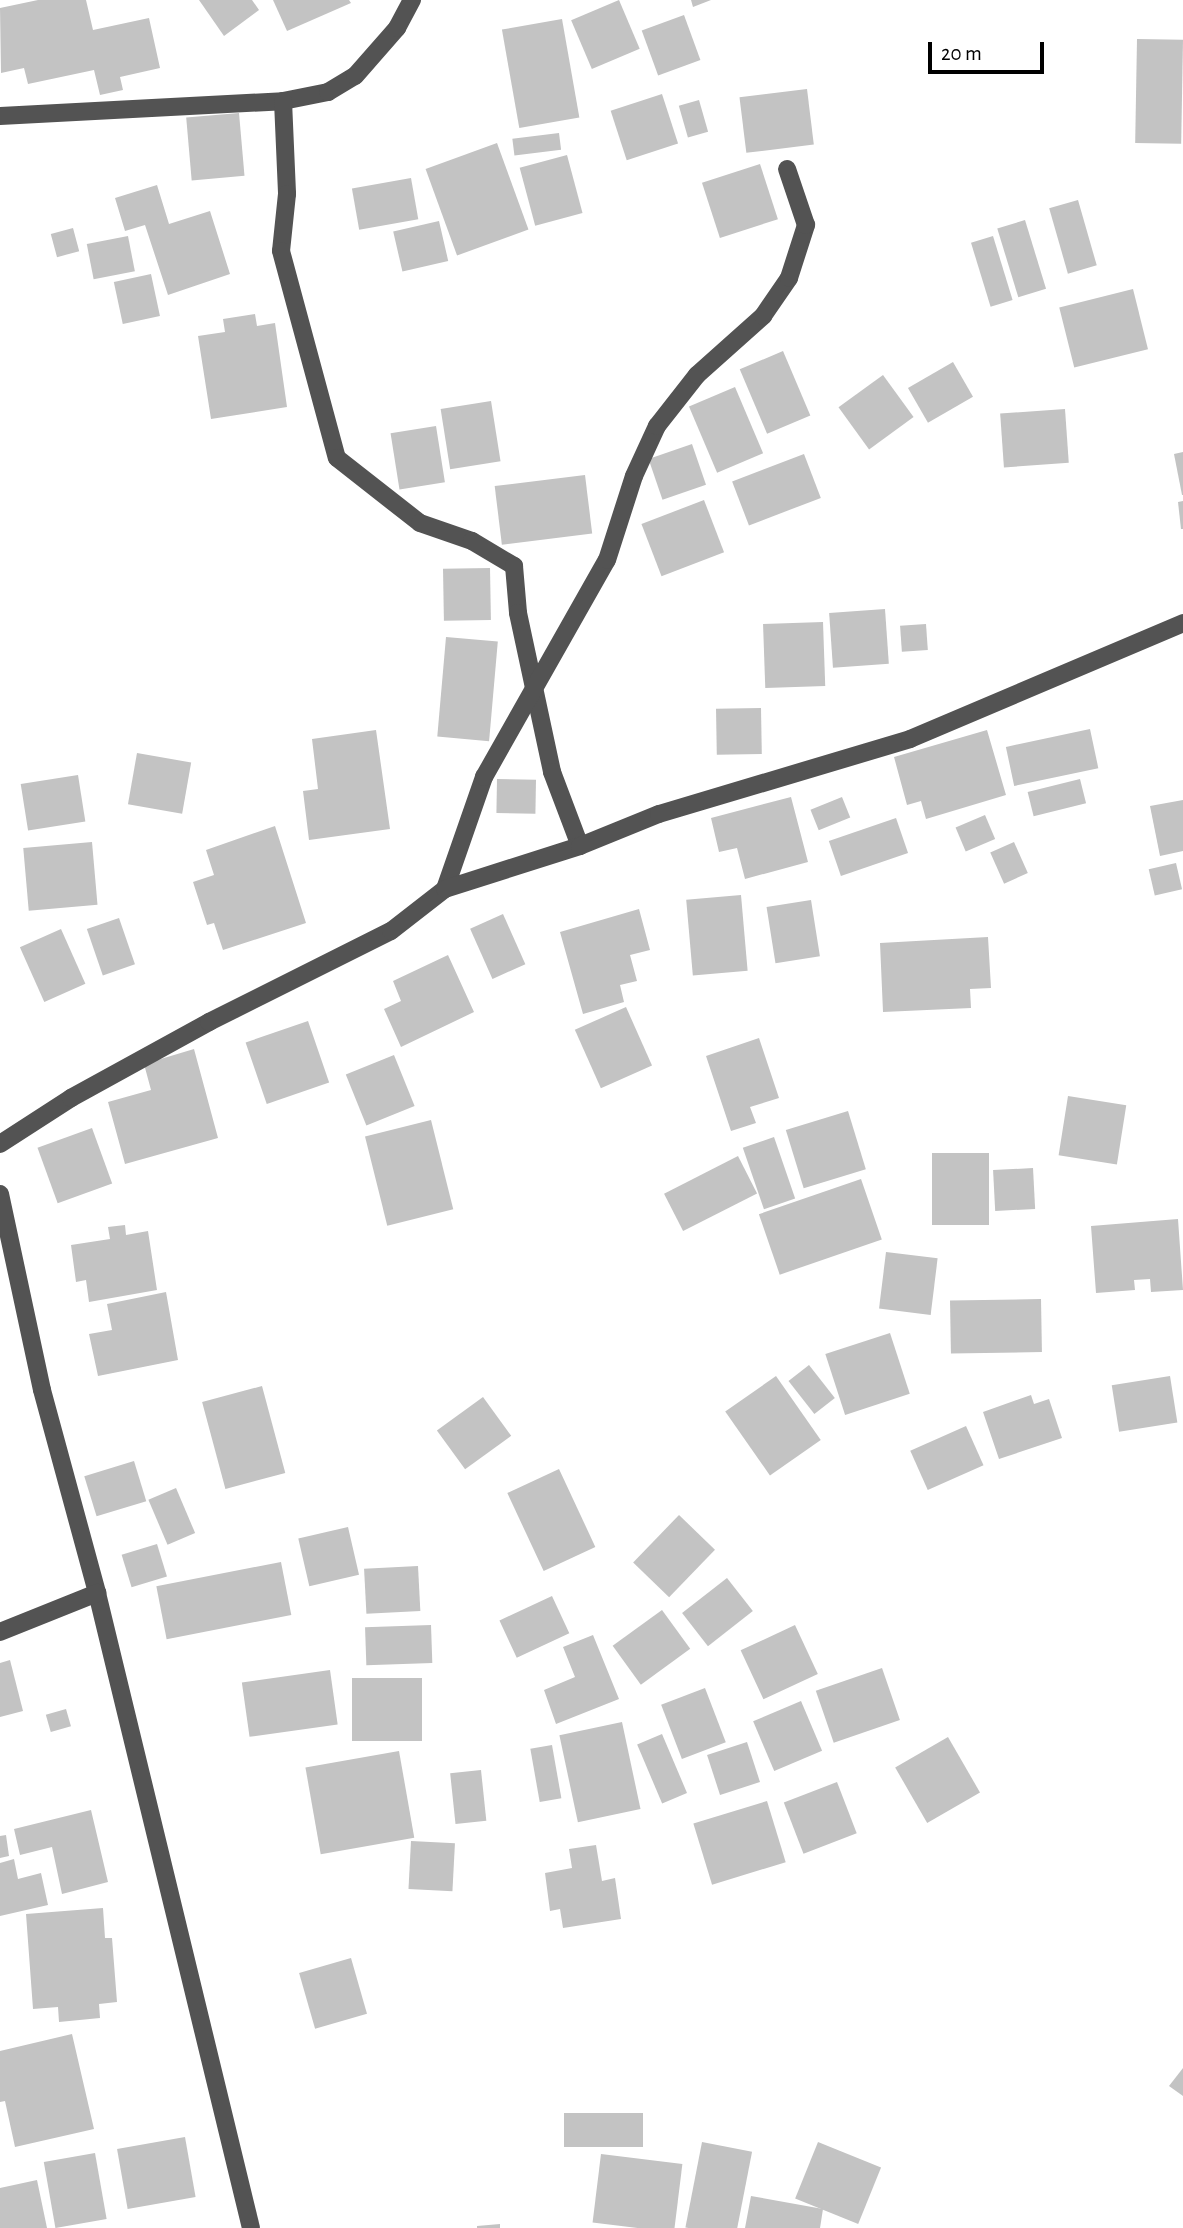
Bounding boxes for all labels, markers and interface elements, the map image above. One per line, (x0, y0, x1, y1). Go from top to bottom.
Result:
scale bar (931, 28, 1046, 72)
text: 20 m (941, 43, 982, 64)

